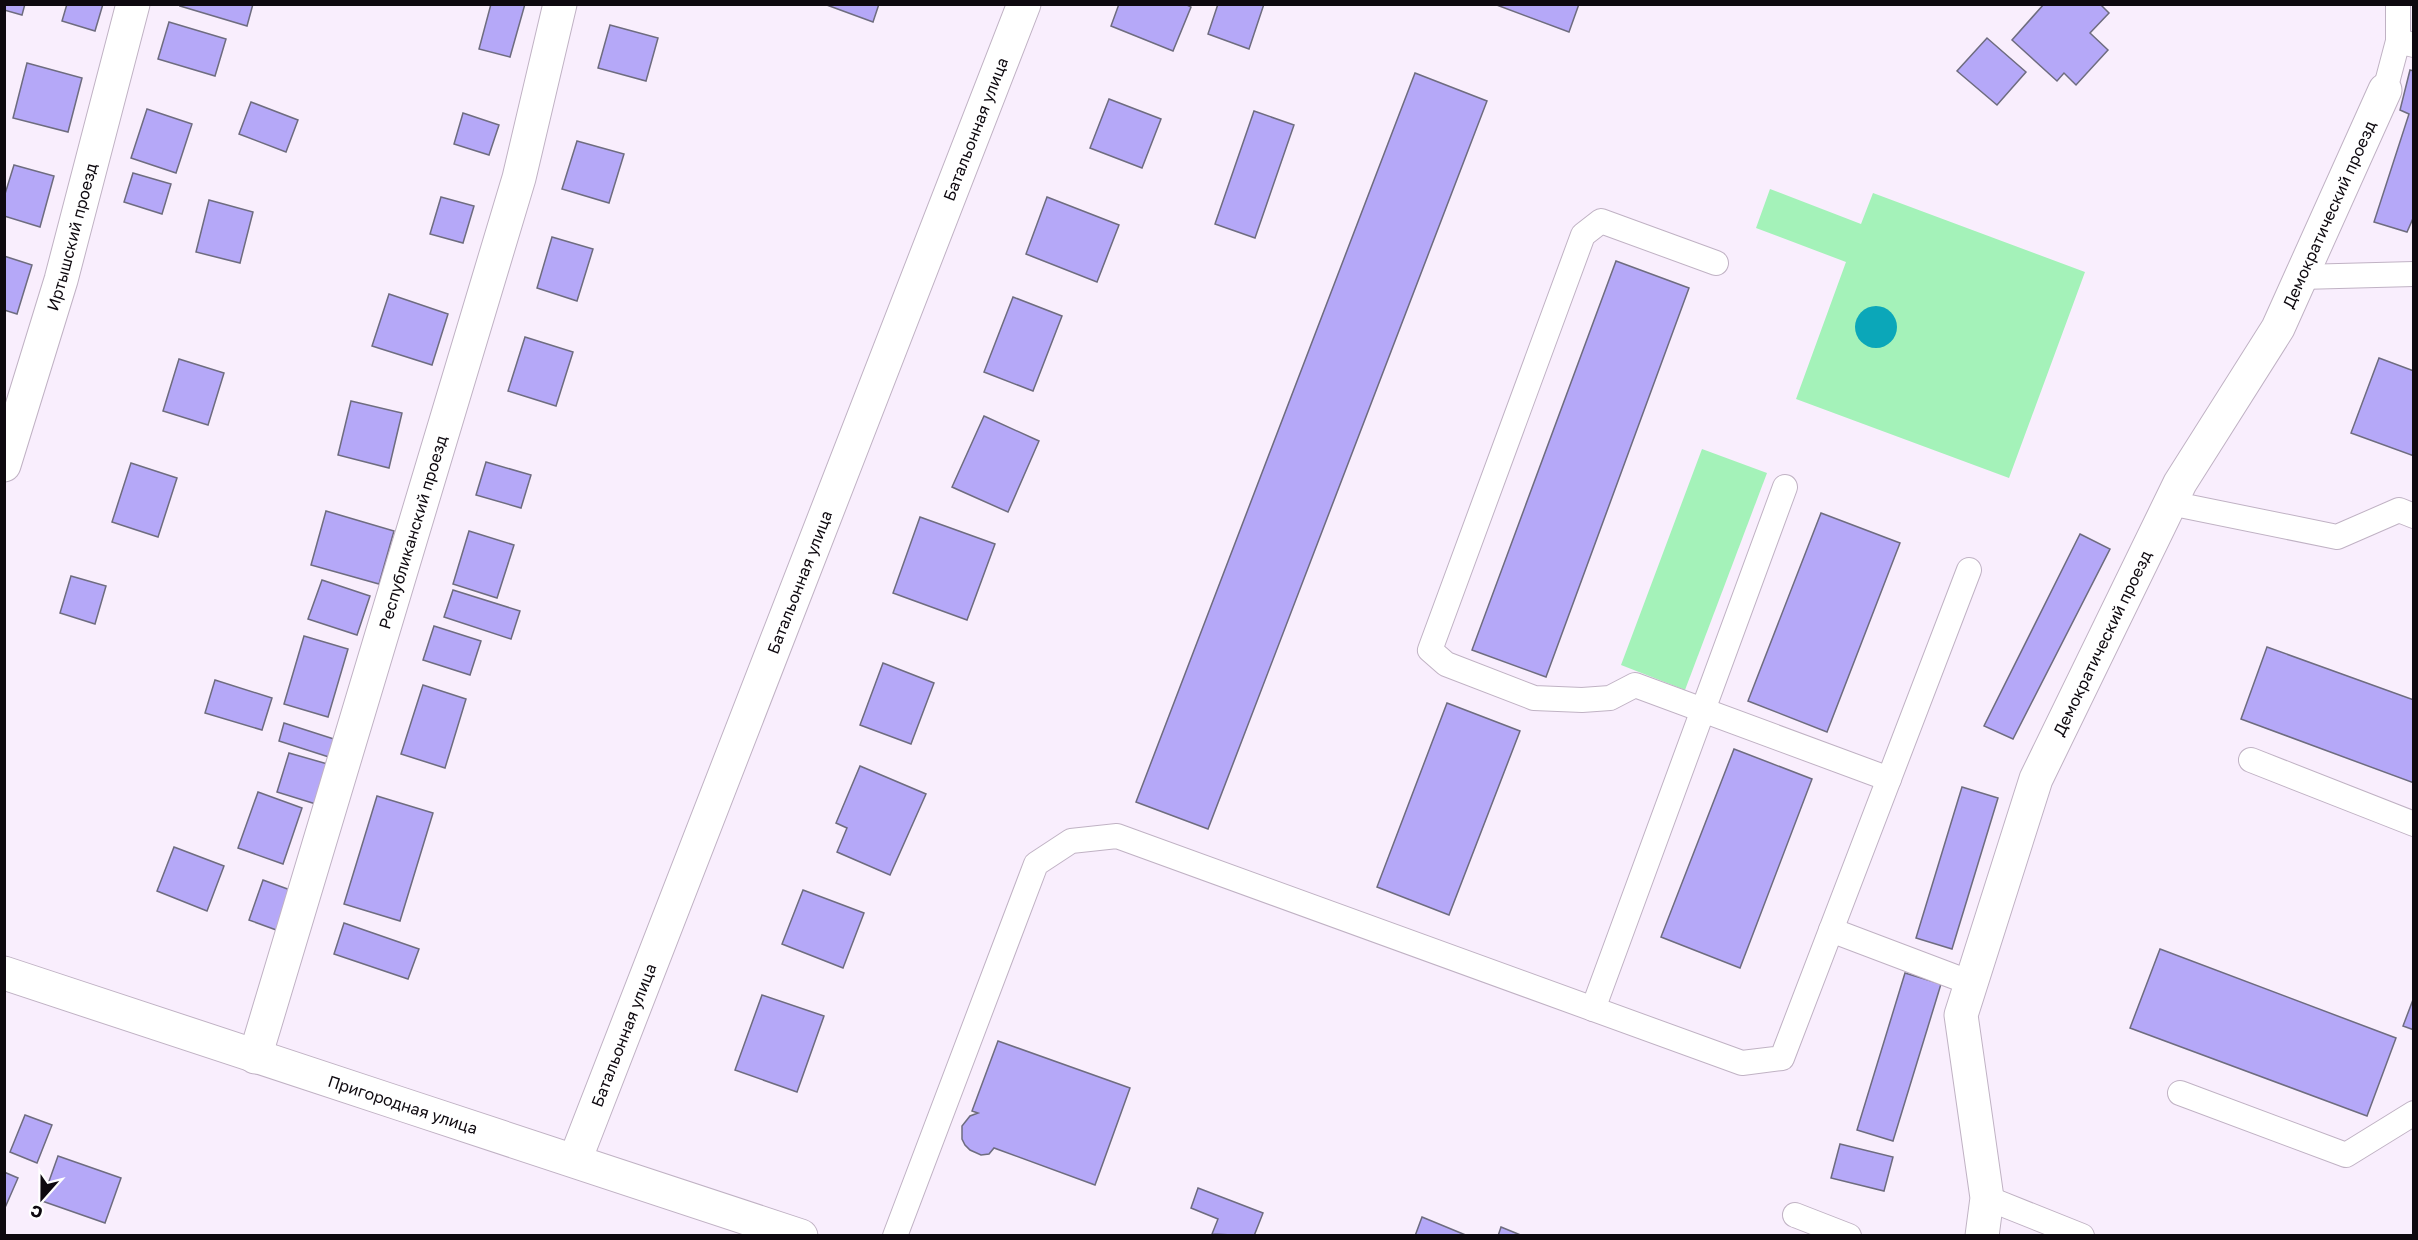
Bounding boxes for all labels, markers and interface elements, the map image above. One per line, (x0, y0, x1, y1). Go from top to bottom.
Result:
street label: Батальонная улица (939, 54, 1012, 204)
street label: Демократический проезд (2278, 117, 2380, 311)
street label: Иртышский проезд (42, 161, 101, 313)
street label: Республиканский проезд (374, 433, 451, 631)
street label: Батальонная улица (763, 507, 836, 657)
street label: Демократический проезд (2049, 547, 2156, 739)
street label: Батальонная улица (587, 960, 660, 1110)
street label: Пригородная улица (325, 1071, 480, 1138)
north arrow (12, 1168, 72, 1228)
text: С (28, 1201, 46, 1223)

